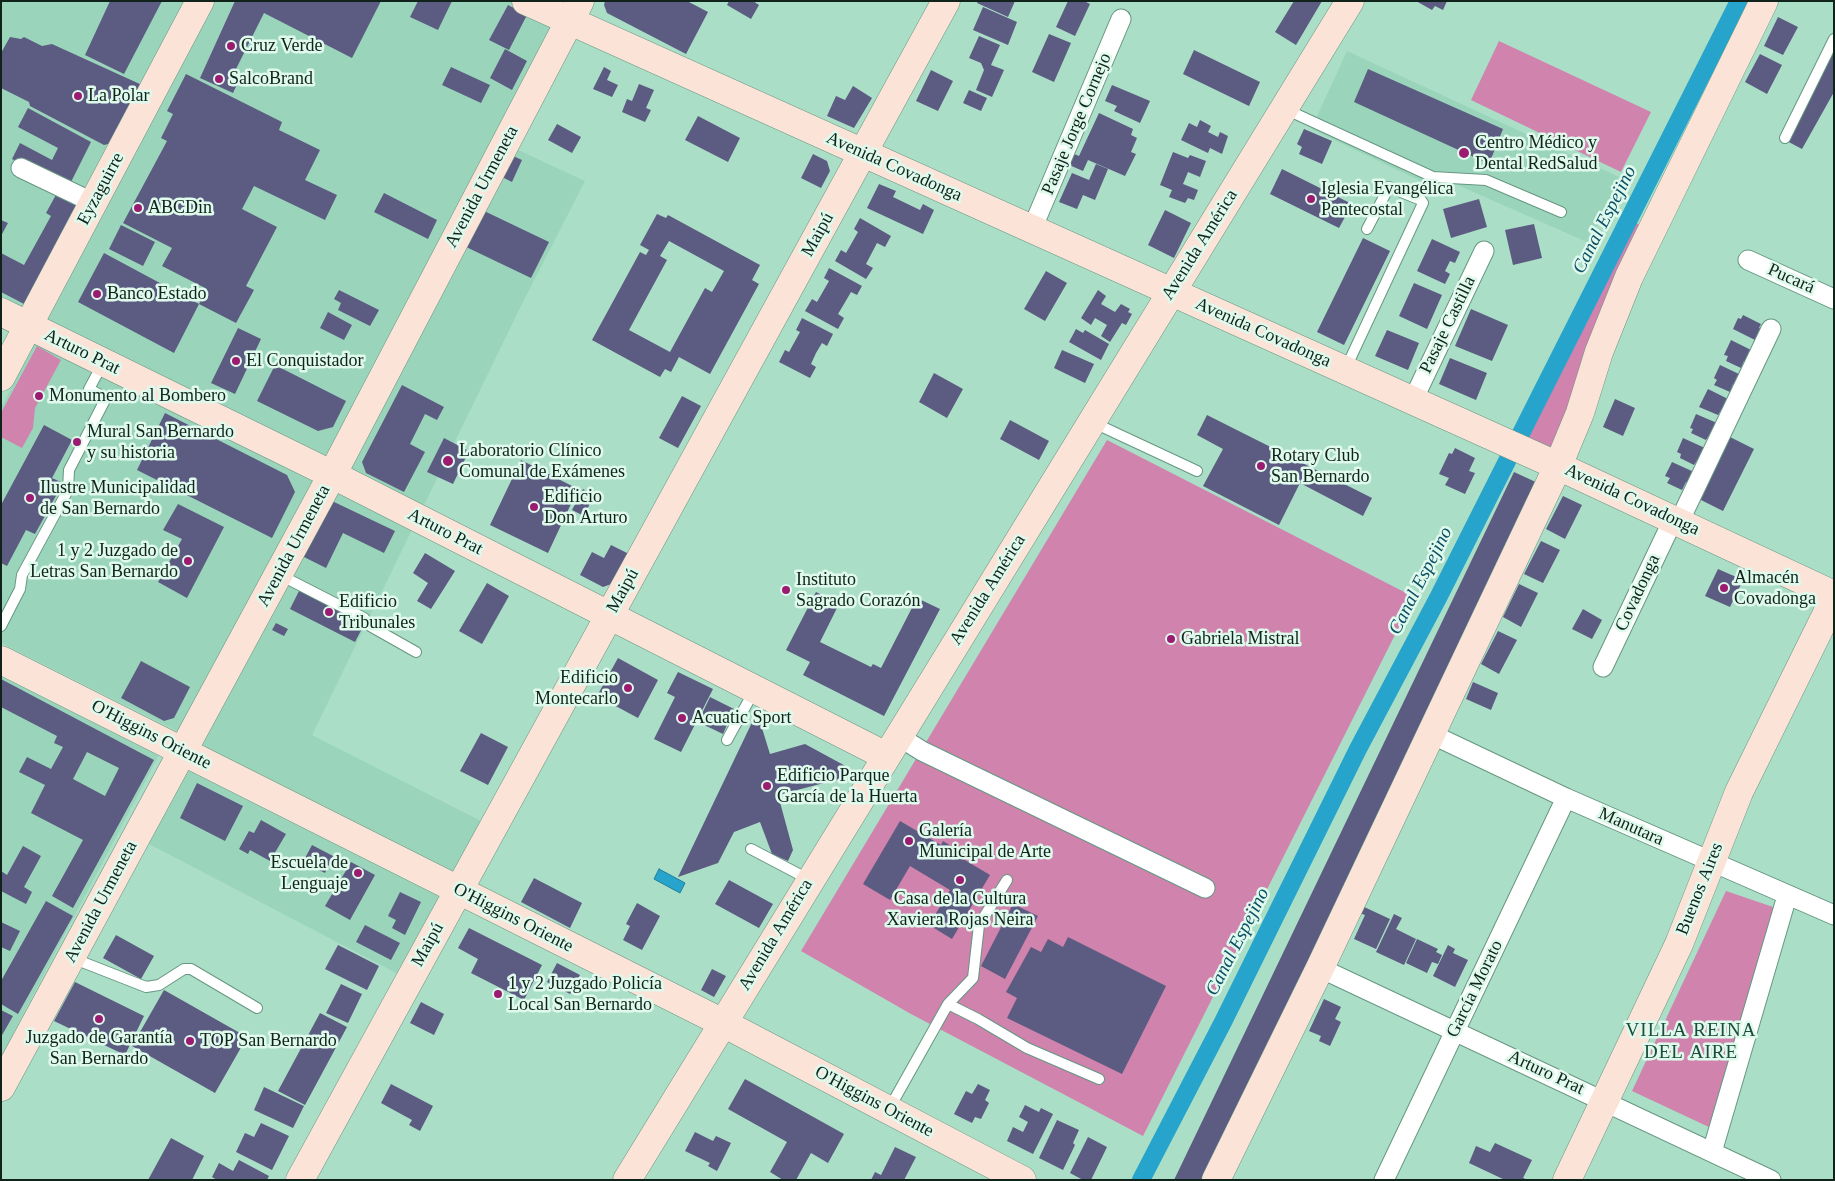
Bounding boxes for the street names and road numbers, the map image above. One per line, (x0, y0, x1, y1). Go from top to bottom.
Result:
street label: Pasaje Jorge Cornejo (1037, 50, 1117, 198)
street label: Avenida Urmeneta (441, 122, 523, 252)
street label: Avenida Covadonga (823, 127, 965, 207)
street label: Eyzaguirre (73, 149, 129, 229)
street label: Avenida América (1157, 186, 1243, 304)
street label: Maipú (797, 209, 839, 261)
street label: Pucará (1764, 259, 1818, 299)
street label: Pasaje Castilla (1415, 273, 1481, 377)
street label: Avenida Covadonga (1192, 293, 1334, 373)
street label: Arturo Prat (41, 324, 123, 380)
street label: Avenida Covadonga (1561, 459, 1703, 541)
street label: Avenida Urmeneta (253, 481, 335, 611)
street label: Arturo Prat (404, 504, 486, 560)
street label: Avenida América (945, 531, 1031, 649)
street label: Covadonga (1611, 551, 1665, 635)
street label: Maipú (602, 565, 644, 617)
street label: O'Higgins Oriente (87, 695, 215, 775)
street label: Manutara (1595, 803, 1667, 851)
street label: Avenida Urmeneta (60, 837, 142, 967)
street label: Buenos Aires (1672, 840, 1728, 938)
street label: Avenida América (734, 875, 818, 995)
street label: O'Higgins Oriente (449, 878, 577, 958)
street label: Maipú (407, 919, 449, 971)
street label: García Morato (1442, 937, 1508, 1041)
street label: Arturo Prat (1505, 1046, 1587, 1100)
street label: O'Higgins Oriente (811, 1062, 937, 1142)

